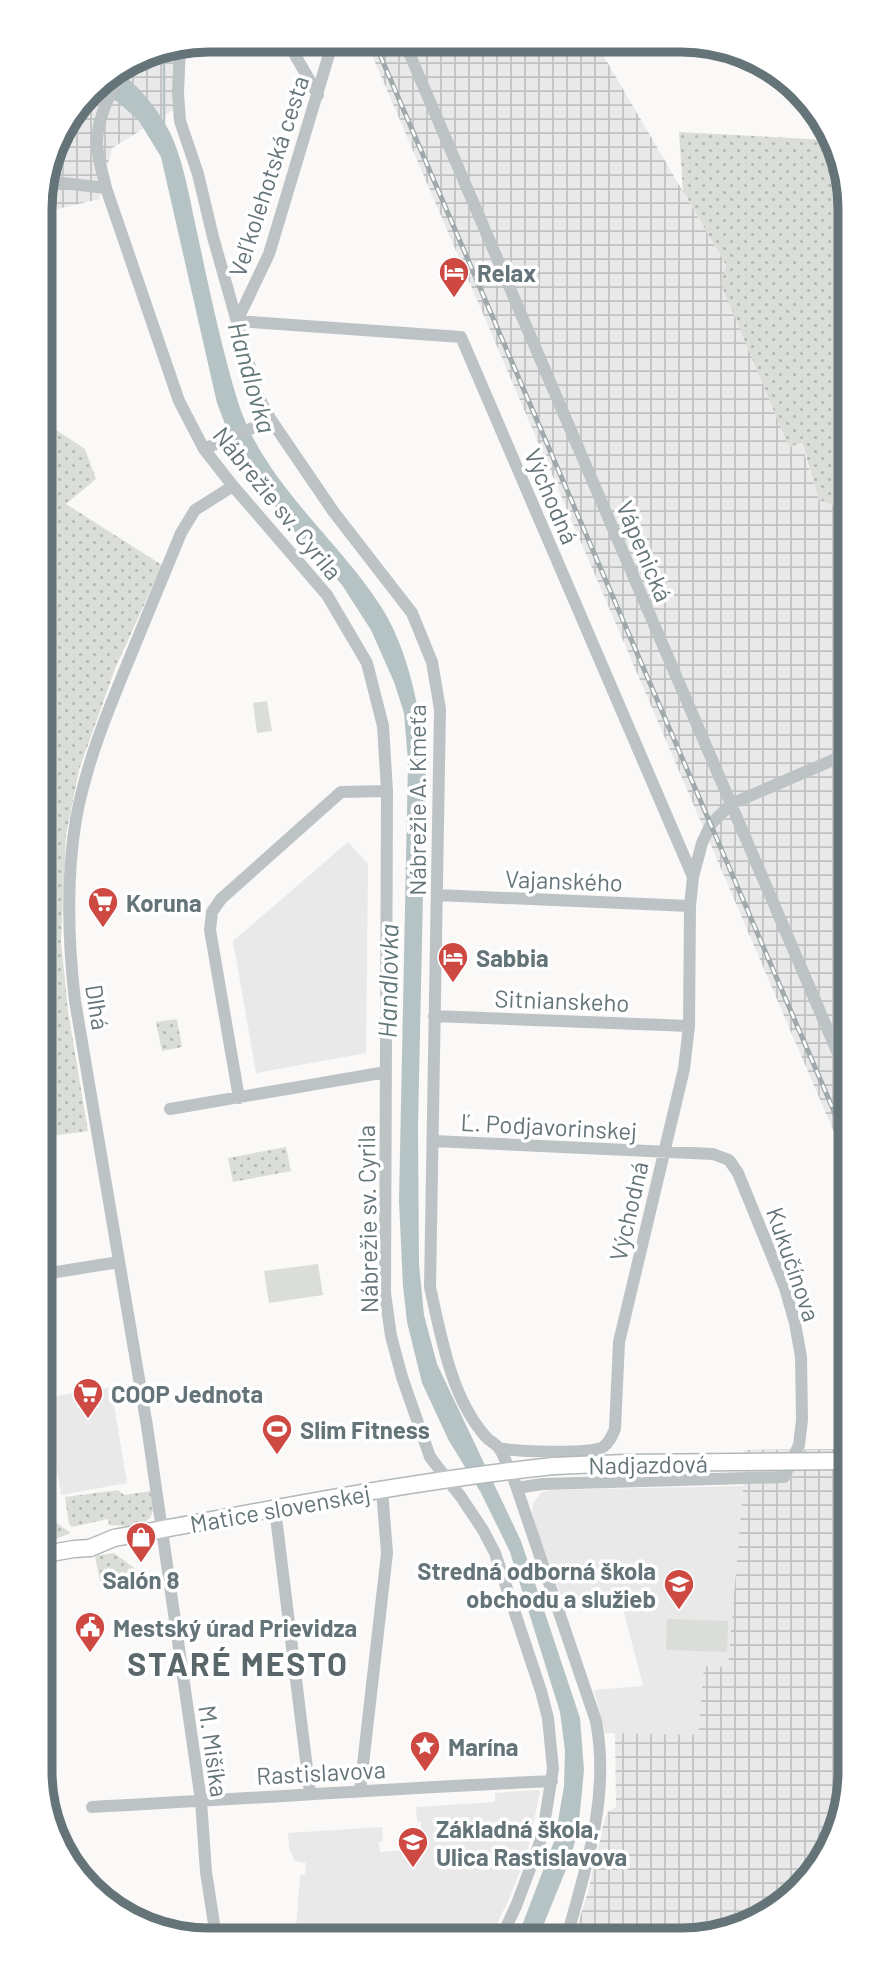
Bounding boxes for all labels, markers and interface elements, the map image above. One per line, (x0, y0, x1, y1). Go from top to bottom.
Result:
street label: Veľkolehotská cesta (222, 72, 314, 280)
hotel icon: Relax (437, 255, 471, 299)
place label: Relax (477, 258, 536, 287)
water label: Handlovka (222, 318, 284, 436)
street label: Nábrežie sv. Cyrila (208, 421, 348, 585)
street label: Východná (519, 444, 585, 548)
street label: Vápenická (611, 496, 679, 606)
street label: Nábrežie A. Kmeťa (402, 704, 431, 896)
street label: Vajanského (504, 863, 624, 897)
supermarket icon: Koruna (86, 885, 120, 929)
place label: Koruna (126, 888, 202, 917)
water label: Handlovka (371, 924, 403, 1038)
hotel icon: Sabbia (436, 940, 470, 984)
place label: Sabbia (476, 943, 549, 972)
street label: Dlhá (80, 982, 116, 1032)
street label: Sitnianskeho (494, 983, 630, 1017)
street label: Ľ. Podjavorinskej (460, 1107, 638, 1145)
street label: Nábrežie sv. Cyrila (351, 1125, 383, 1313)
street label: Východná (602, 1158, 654, 1264)
street label: Kukučínova (761, 1203, 827, 1325)
supermarket icon: COOP Jednota (71, 1376, 105, 1420)
place label: COOP Jednota (111, 1379, 263, 1408)
sports icon: Slim Fitness (260, 1412, 294, 1456)
place label: Slim Fitness (300, 1415, 430, 1444)
street label: Nadjazdová (588, 1448, 708, 1480)
street label: Matice slovenskej (188, 1478, 372, 1538)
shop icon: Salón 8 (124, 1520, 158, 1564)
place label: Stredná odborná škola obchodu a služieb (417, 1556, 656, 1613)
place label: Salón 8 (103, 1565, 179, 1594)
school or university icon: Stredná odborná škola obchodu a služieb (662, 1567, 696, 1611)
public building icon: Mestský úrad Prievidza (73, 1610, 107, 1654)
place label: Mestský úrad Prievidza (113, 1613, 357, 1642)
district label: STARÉ MESTO (127, 1644, 349, 1682)
street label: M. Mišíka (193, 1703, 235, 1799)
place icon: Marína (408, 1729, 442, 1773)
place label: Marína (448, 1732, 519, 1761)
street label: Rastislavova (256, 1754, 386, 1790)
place label: Základná škola, Ulica Rastislavova (436, 1814, 627, 1871)
school or university icon: Základná škola, Ulica Rastislavova (396, 1825, 430, 1869)

